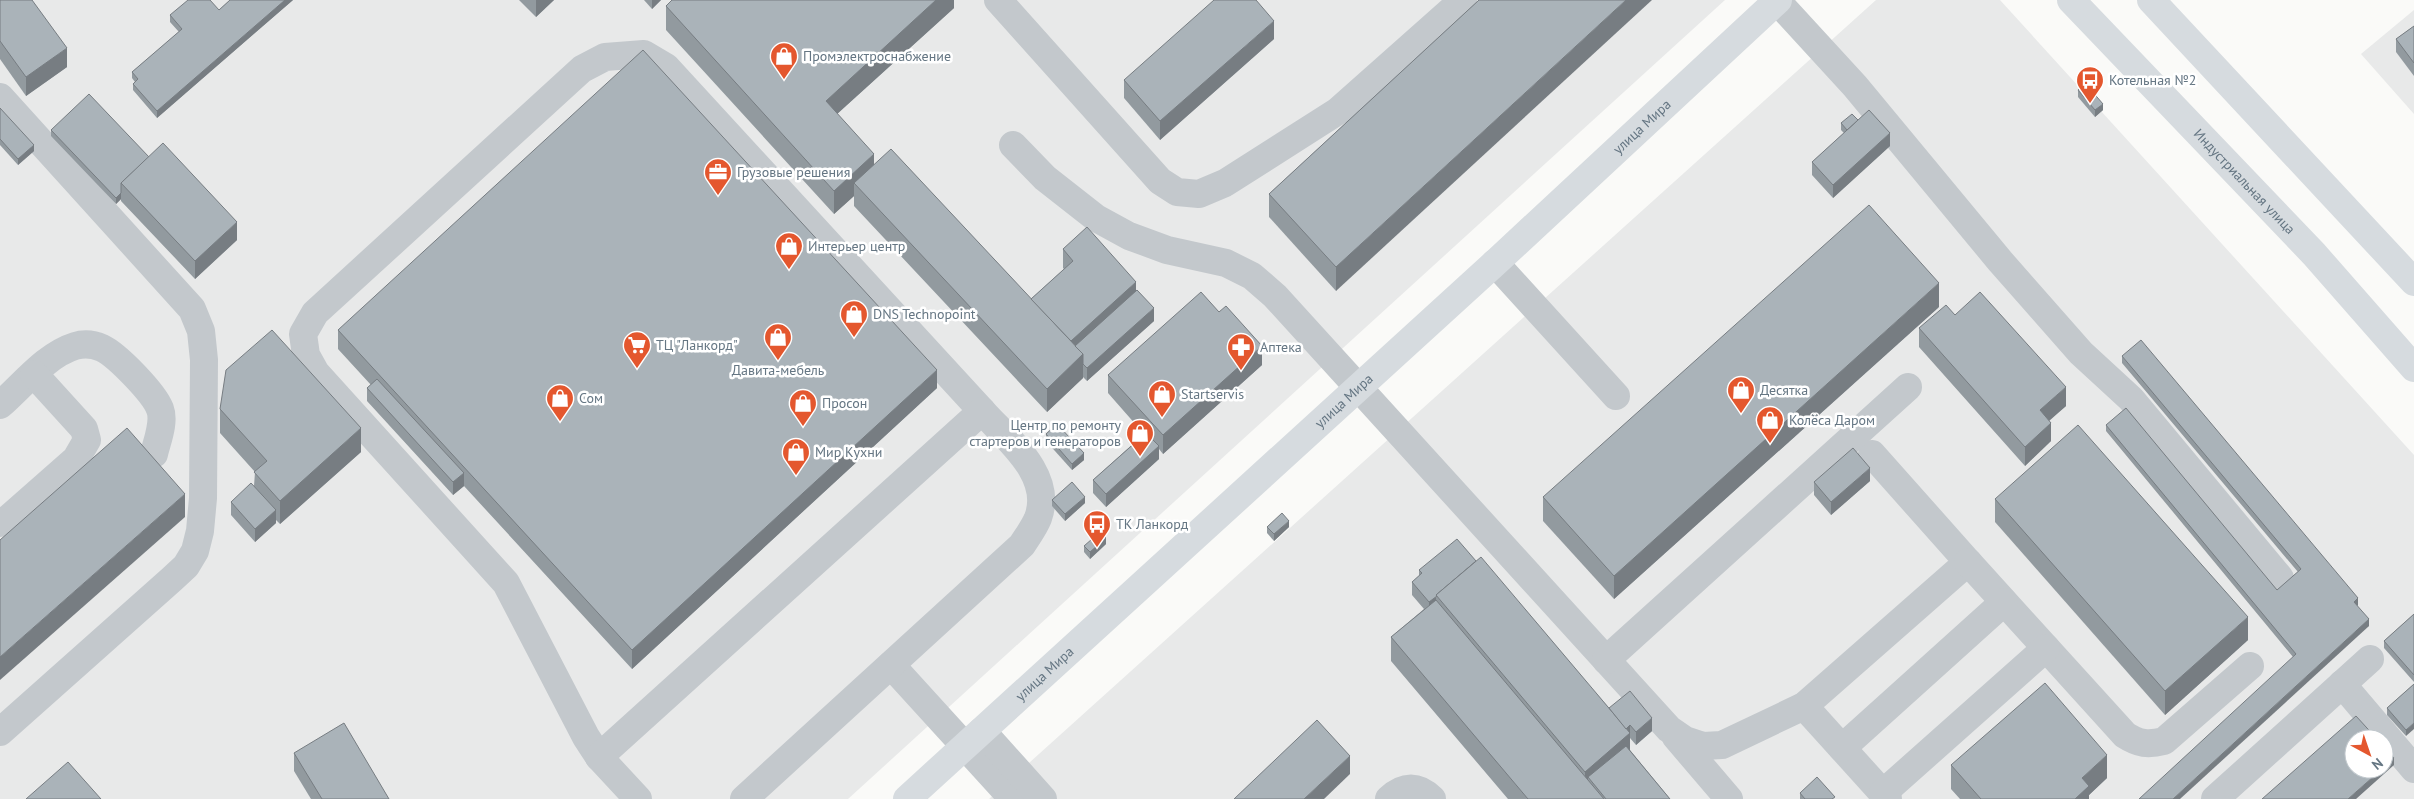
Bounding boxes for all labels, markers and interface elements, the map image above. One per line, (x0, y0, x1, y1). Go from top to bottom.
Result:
shop icon: Промэлектроснабжение (769, 41, 799, 80)
place label: Промэлектроснабжение (803, 47, 951, 65)
bus stop icon: Котельная №2 (2075, 65, 2105, 104)
place label: Котельная №2 (2109, 71, 2196, 89)
street label: улица Мира (1609, 95, 1675, 158)
street label: Индустриальная улица (2190, 125, 2299, 238)
office icon: Грузовые решения (703, 157, 733, 196)
place label: Грузовые решения (737, 163, 850, 181)
shop icon: Интерьер центр (774, 231, 804, 270)
place label: Интерьер центр (808, 237, 905, 255)
shop icon: DNS Technopoint (839, 299, 869, 338)
place label: DNS Technopoint (873, 305, 976, 323)
shop icon: Давита-мебель (763, 322, 793, 361)
supermarket icon: ТЦ "Ланкорд" (622, 330, 652, 369)
pharmacy icon: Аптека (1226, 332, 1256, 371)
place label: ТЦ "Ланкорд" (656, 336, 738, 354)
place label: Аптека (1260, 338, 1302, 356)
place label: Давита-мебель (732, 361, 825, 379)
street label: улица Мира (1311, 370, 1377, 432)
shop icon: Десятка (1726, 375, 1756, 414)
shop icon: Startservis (1147, 379, 1177, 418)
place label: Десятка (1760, 381, 1808, 399)
shop icon: Сом (545, 383, 575, 422)
place label: Startservis (1181, 385, 1244, 403)
shop icon: Просон (788, 388, 818, 427)
place label: Сом (579, 389, 603, 407)
place label: Просон (822, 394, 867, 412)
shop icon: Колёса Даром (1755, 405, 1785, 444)
place label: Колёса Даром (1789, 411, 1875, 429)
place label: Центр по ремонту стартеров и генераторов (969, 416, 1121, 450)
shop icon: Центр по ремонту стартеров и генераторов (1125, 418, 1155, 457)
shop icon: Мир Кухни (781, 437, 811, 476)
place label: Мир Кухни (815, 443, 882, 461)
bus stop icon: ТК Ланкорд (1082, 509, 1112, 548)
place label: ТК Ланкорд (1116, 515, 1189, 533)
street label: улица Мира (1012, 643, 1077, 705)
north arrow (2344, 729, 2394, 779)
text: N (2368, 754, 2387, 774)

